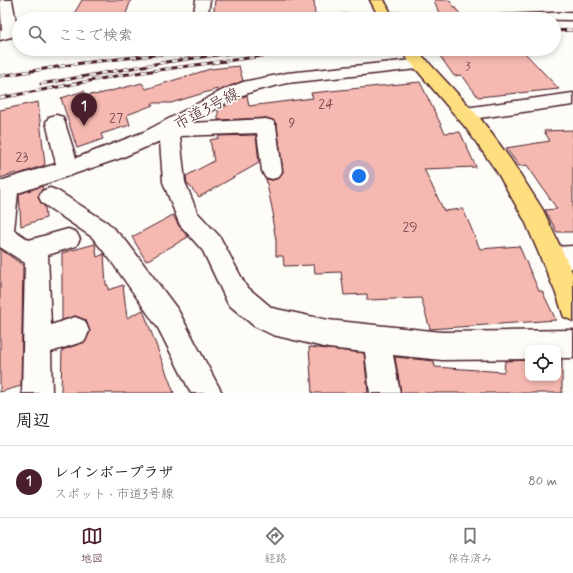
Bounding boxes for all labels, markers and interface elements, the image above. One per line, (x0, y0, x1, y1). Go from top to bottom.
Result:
search box (12, 12, 561, 56)
icon: search (26, 23, 48, 45)
text: ここで検索 (58, 26, 133, 46)
house number: 3 (465, 59, 471, 75)
street label: 市道3号線 (170, 83, 243, 135)
pin: 1 (71, 93, 97, 126)
house number: 24 (318, 95, 334, 113)
house number: 27 (109, 109, 123, 127)
house number: 9 (289, 114, 296, 132)
house number: 23 (16, 148, 28, 166)
your location (349, 166, 369, 186)
house number: 29 (402, 218, 418, 236)
map controls (525, 345, 561, 381)
button: locate (525, 345, 561, 381)
text: 周辺 (16, 410, 50, 432)
text: レインボープラザ (54, 463, 173, 483)
text: 1 (26, 473, 32, 490)
text: 80 m (528, 473, 557, 490)
text: スポット · 市道3号線 (54, 486, 174, 503)
tab: 地図 (81, 525, 103, 566)
tab: 経路 (264, 525, 286, 566)
tab: 保存済み (448, 525, 492, 566)

